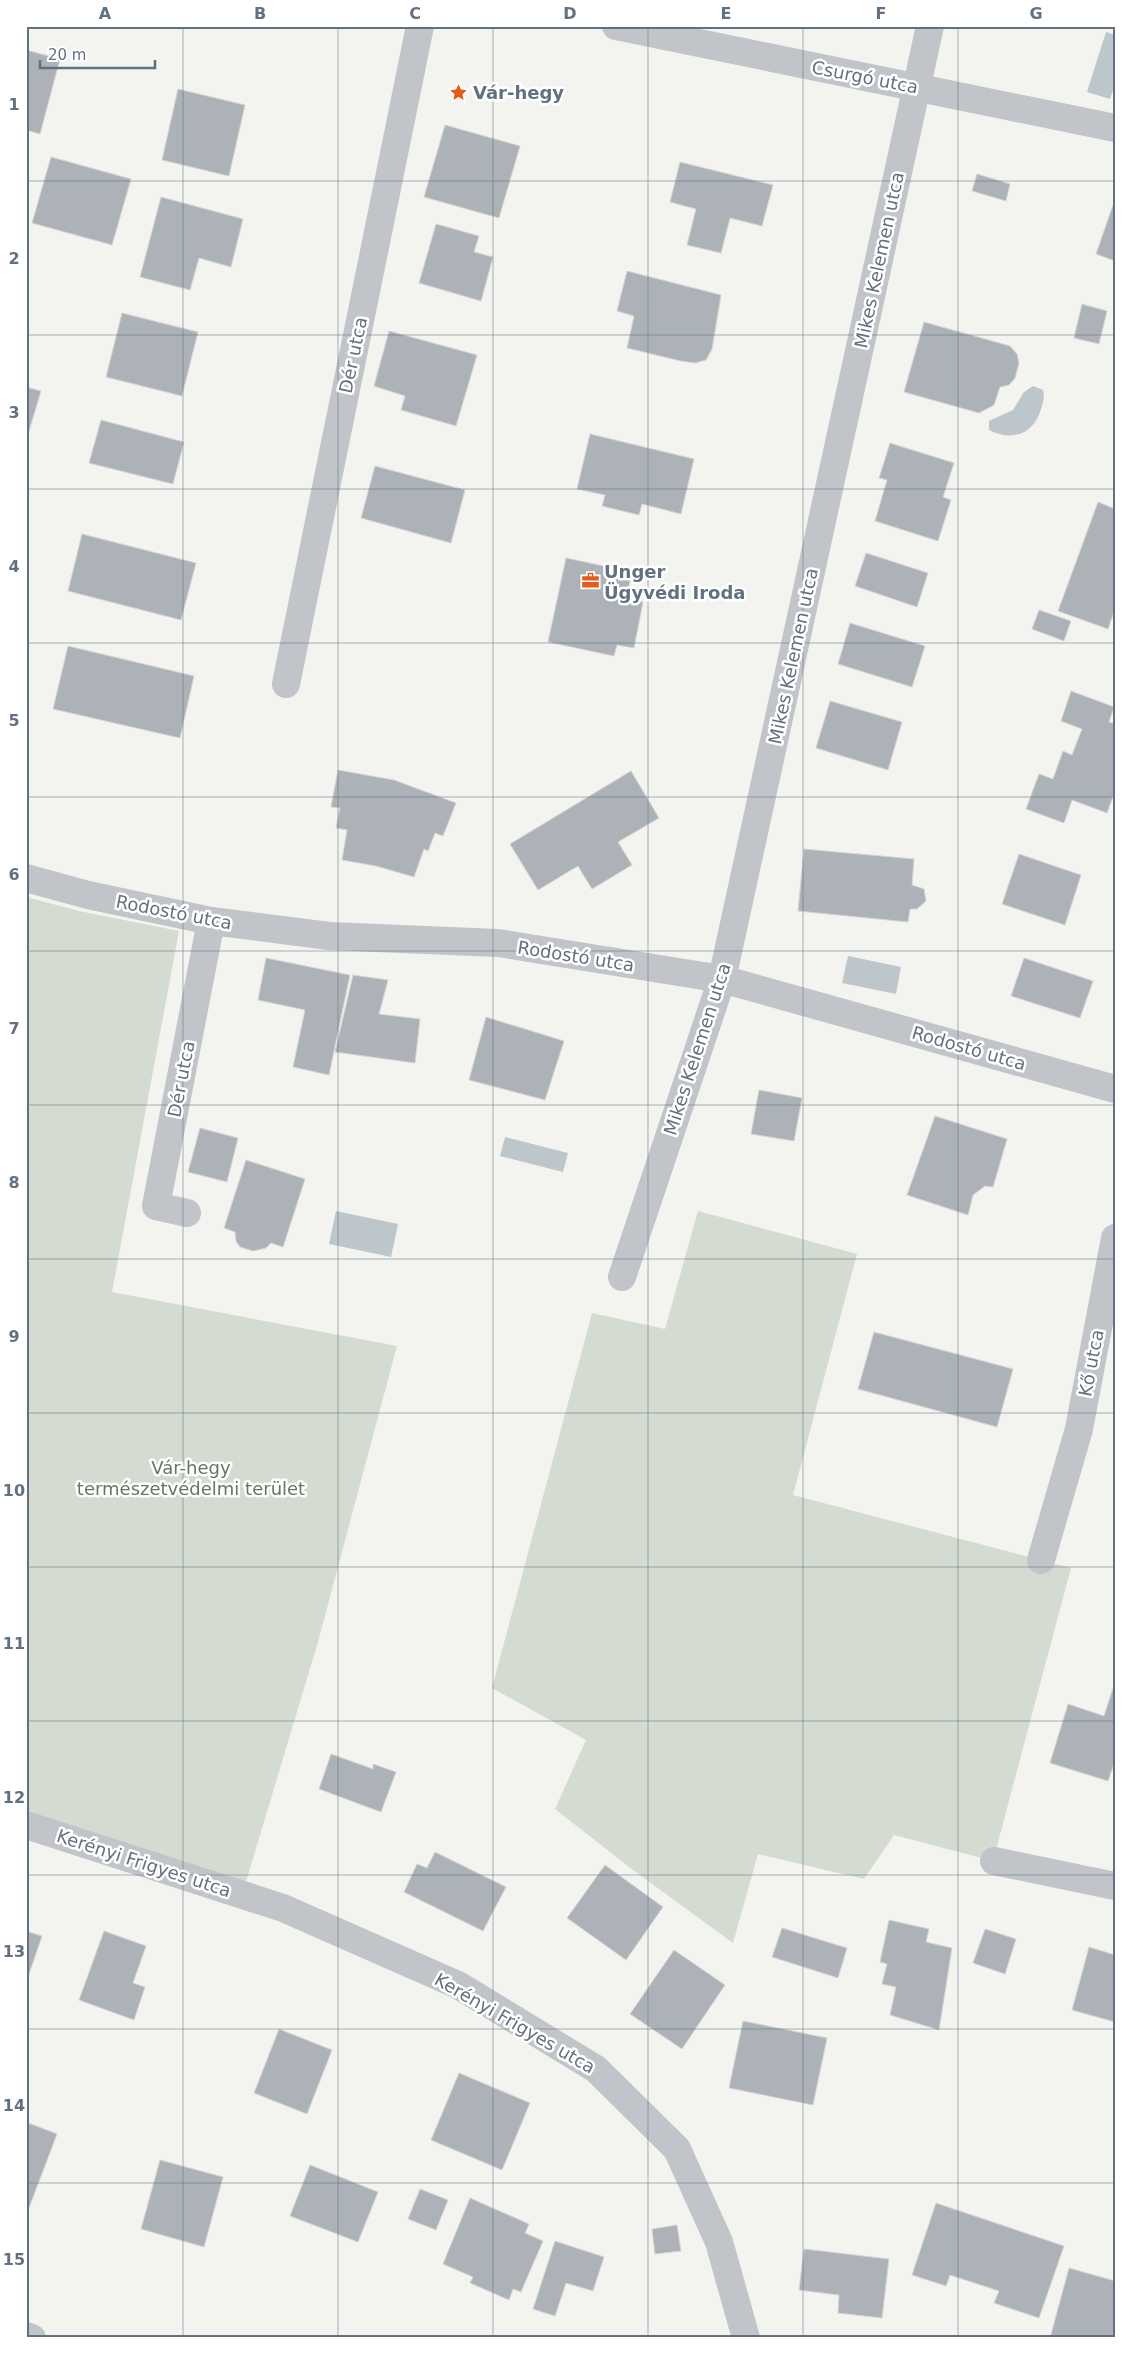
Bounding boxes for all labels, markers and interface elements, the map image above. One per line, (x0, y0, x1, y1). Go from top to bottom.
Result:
text: A (99, 4, 112, 23)
text: B (254, 4, 266, 23)
text: C (409, 4, 421, 23)
text: D (563, 4, 577, 23)
text: E (721, 4, 731, 23)
text: F (876, 4, 886, 23)
text: G (1029, 4, 1043, 23)
scale bar (40, 38, 155, 70)
text: 20 m (48, 46, 86, 64)
street label: Csurgó utca (810, 56, 920, 98)
place icon: Vár-hegy (449, 82, 469, 102)
place label: Vár-hegy (473, 82, 564, 103)
text: 1 (8, 95, 20, 114)
street label: Mikes Kelemen utca (850, 170, 908, 350)
text: 2 (8, 249, 20, 268)
street label: Dér utca (335, 315, 371, 395)
text: 3 (8, 403, 20, 422)
text: 4 (8, 557, 20, 576)
place label: Unger Ügyvédi Iroda (604, 561, 745, 603)
street label: Mikes Kelemen utca (764, 566, 822, 746)
office icon: Unger Ügyvédi Iroda (580, 571, 600, 591)
text: 5 (8, 711, 20, 730)
text: 6 (8, 865, 20, 884)
street label: Rodostó utca (114, 890, 234, 934)
street label: Rodostó utca (516, 936, 636, 976)
street label: Mikes Kelemen utca (659, 960, 735, 1138)
text: 7 (8, 1019, 20, 1038)
street label: Rodostó utca (910, 1022, 1028, 1074)
street label: Dér utca (163, 1039, 199, 1119)
text: 8 (8, 1173, 20, 1192)
text: 9 (8, 1327, 20, 1346)
street label: Kő utca (1074, 1328, 1108, 1398)
park label: Vár-hegy természetvédelmi terület (77, 1457, 305, 1499)
text: 10 (3, 1481, 25, 1500)
text: 11 (3, 1634, 25, 1653)
text: 12 (3, 1788, 25, 1807)
street label: Kerényi Frigyes utca (54, 1825, 234, 1901)
text: 13 (3, 1942, 25, 1961)
street label: Kerényi Frigyes utca (431, 1968, 599, 2078)
text: 14 (3, 2096, 25, 2115)
text: 15 (3, 2250, 25, 2269)

